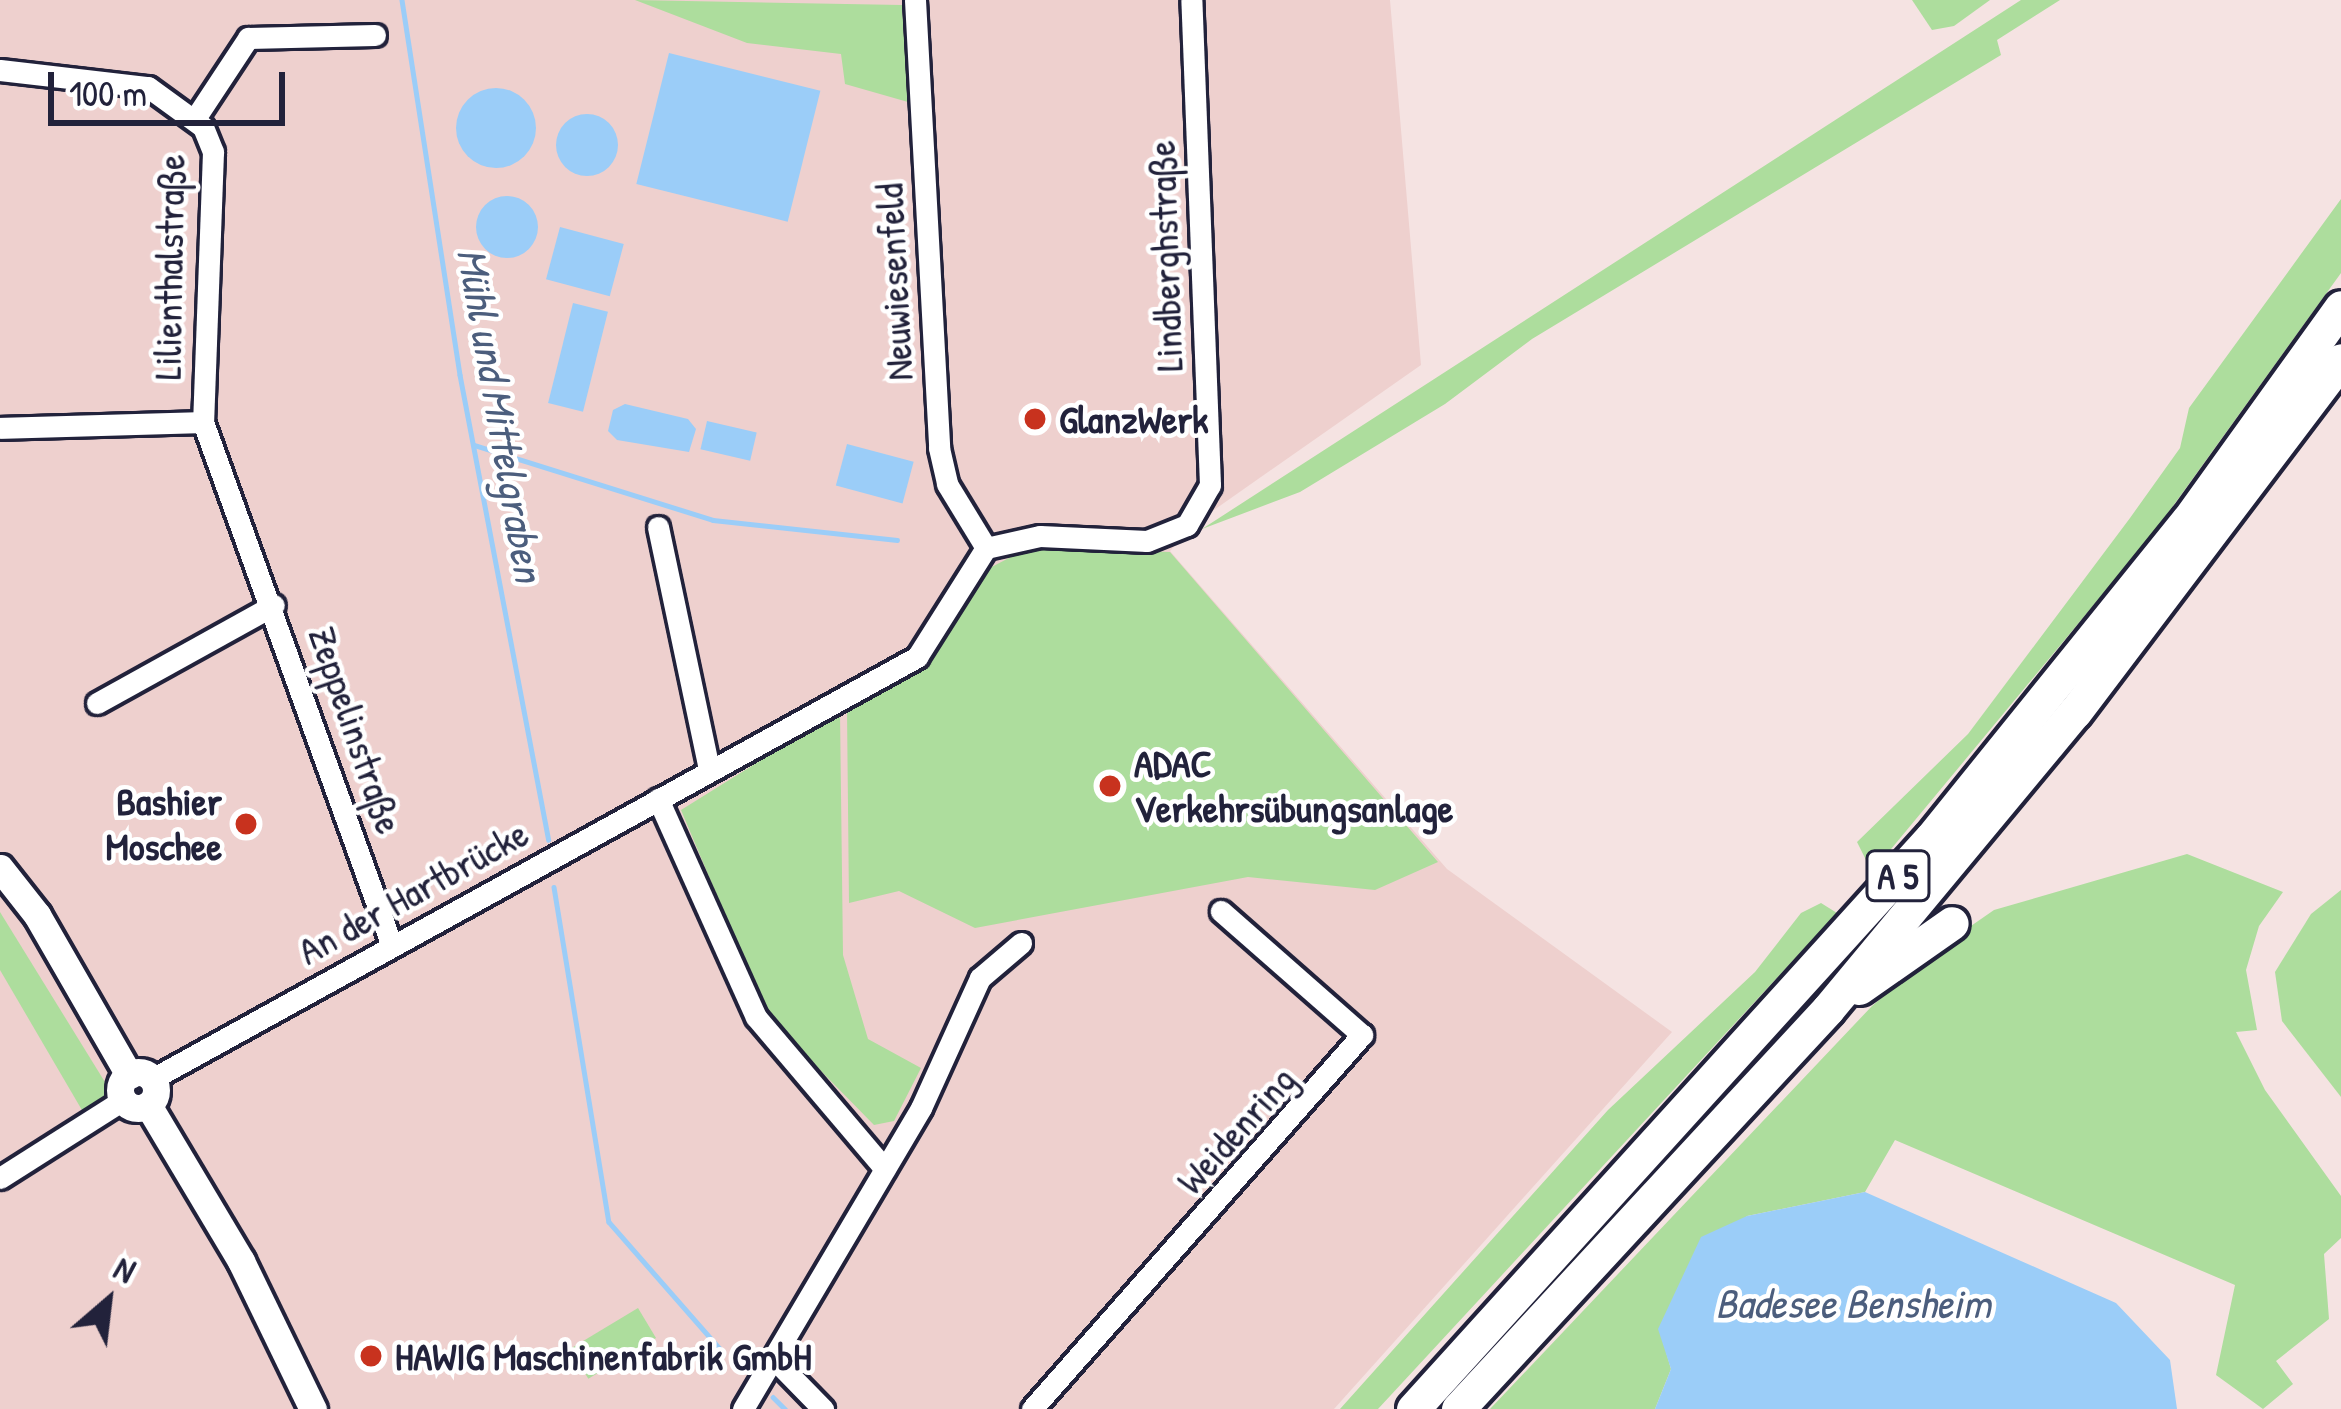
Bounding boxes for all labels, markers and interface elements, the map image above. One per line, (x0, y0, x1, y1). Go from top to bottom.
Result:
scale bar (54, 48, 291, 122)
text: 100 m (69, 68, 147, 117)
street label: Lindberghstraße (1138, 140, 1192, 372)
street label: Lilienthalstraße (144, 154, 194, 380)
street label: Neuwiesenfeld (865, 182, 923, 382)
water label: Mühl und Mittelgraben (447, 244, 555, 586)
place label: GlanzWerk (1059, 396, 1208, 442)
marker: GlanzWerk (1022, 406, 1048, 432)
street label: Zeppelinstraße (299, 620, 413, 840)
place label: ADAC Verkehrsübungsanlage (1134, 741, 1453, 832)
marker: ADAC Verkehrsübungsanlage (1097, 773, 1123, 799)
place label: Bashier Moschee (106, 779, 222, 870)
street label: An der Hartbrücke (290, 810, 536, 974)
marker: Bashier Moschee (233, 811, 259, 837)
road number: A 5 (1865, 846, 1931, 906)
street label: Weidenring (1167, 1057, 1305, 1203)
north arrow (48, 1241, 168, 1361)
text: N (107, 1246, 143, 1293)
water label: Badesee Bensheim (1715, 1278, 1991, 1328)
place label: HAWIG Maschinenfabrik GmbH (395, 1333, 812, 1379)
marker: HAWIG Maschinenfabrik GmbH (358, 1343, 384, 1369)

